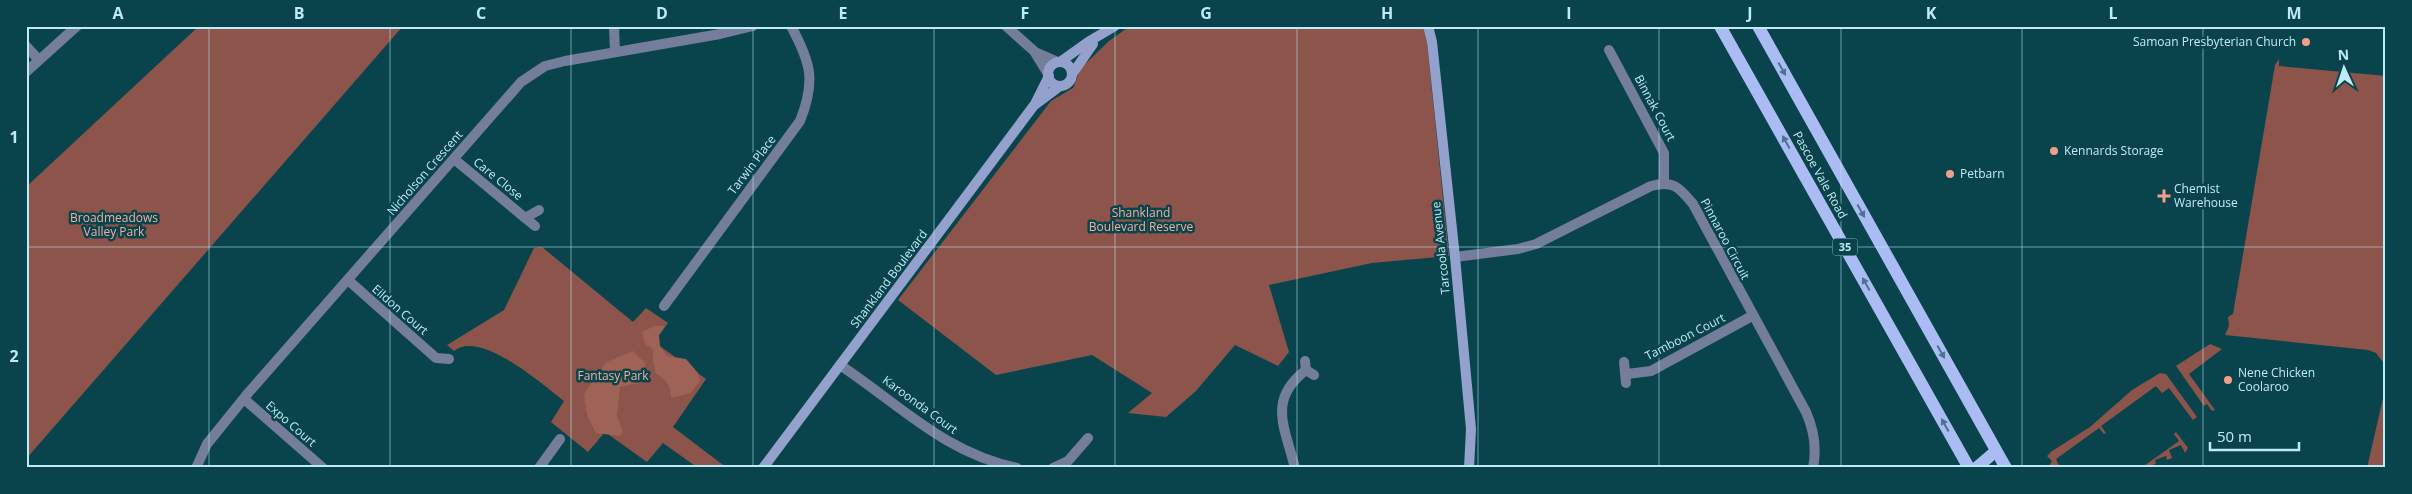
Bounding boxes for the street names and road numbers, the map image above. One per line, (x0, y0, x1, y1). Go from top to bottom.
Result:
street label: Binnak Court (1631, 72, 1680, 144)
street label: Nicholson Crescent (383, 126, 466, 219)
street label: Pascoe Vale Road (1789, 128, 1852, 222)
street label: Tarwin Place (724, 131, 780, 198)
street label: Care Close (470, 153, 527, 204)
street label: Pinnaroo Circuit (1697, 195, 1754, 282)
street label: Tarcoola Avenue (1427, 201, 1454, 295)
street label: Shankland Boulevard (846, 226, 931, 331)
road number: 35 (1832, 238, 1858, 256)
street label: Eildon Court (369, 281, 432, 339)
street label: Tamboon Court (1642, 309, 1728, 364)
street label: Karoonda Court (879, 372, 961, 438)
street label: Expo Court (262, 397, 320, 450)

